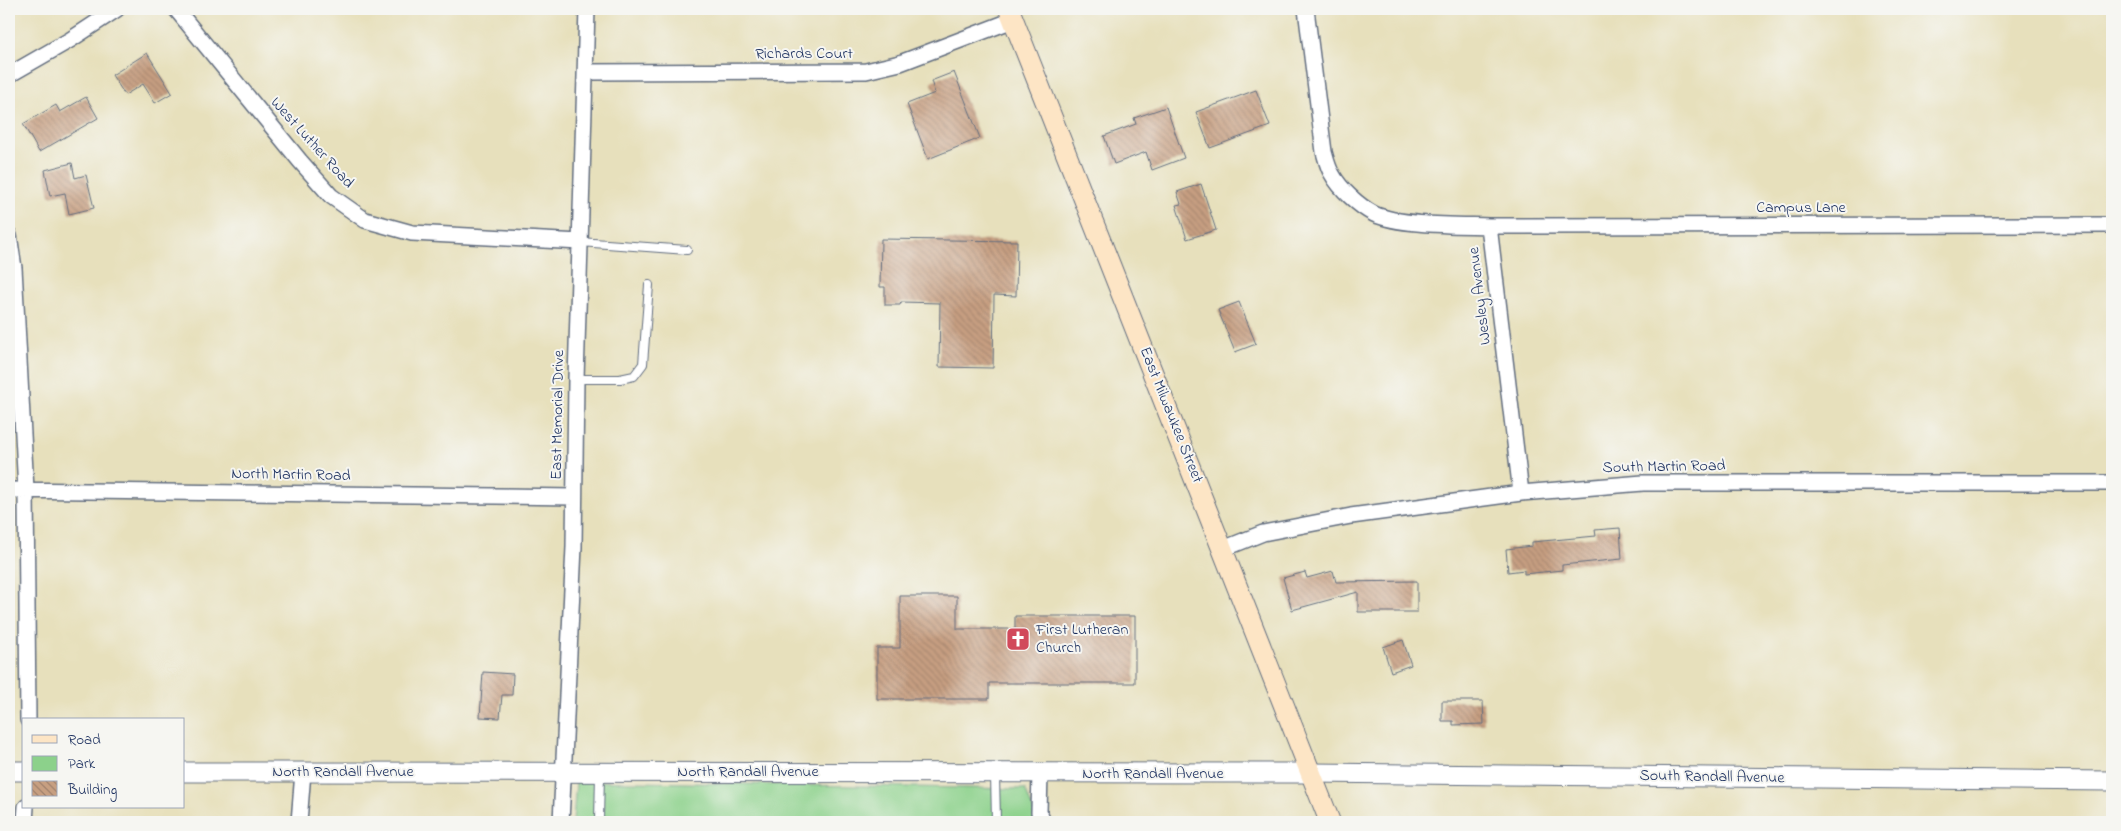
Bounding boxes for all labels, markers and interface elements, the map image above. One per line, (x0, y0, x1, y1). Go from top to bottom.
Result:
street label: Richards Court (755, 42, 853, 66)
street label: West Luther Road (264, 92, 360, 194)
street label: Campus Lane (1756, 196, 1847, 220)
street label: Wesley Avenue (1462, 245, 1498, 346)
street label: East Milwaukee Street (1133, 343, 1210, 487)
street label: East Memorial Drive (545, 349, 571, 480)
street label: South Martin Road (1602, 454, 1726, 480)
street label: North Martin Road (231, 462, 351, 488)
place label: First Lutheran Church (1035, 618, 1128, 660)
church icon: First Lutheran Church (1005, 626, 1031, 652)
legend (22, 718, 185, 808)
text: Road (68, 729, 101, 751)
text: Park (68, 753, 96, 775)
street label: North Randall Avenue (272, 760, 414, 784)
street label: North Randall Avenue (677, 760, 819, 784)
street label: North Randall Avenue (1082, 762, 1224, 786)
street label: South Randall Avenue (1639, 764, 1785, 790)
text: Building (67, 779, 117, 802)

